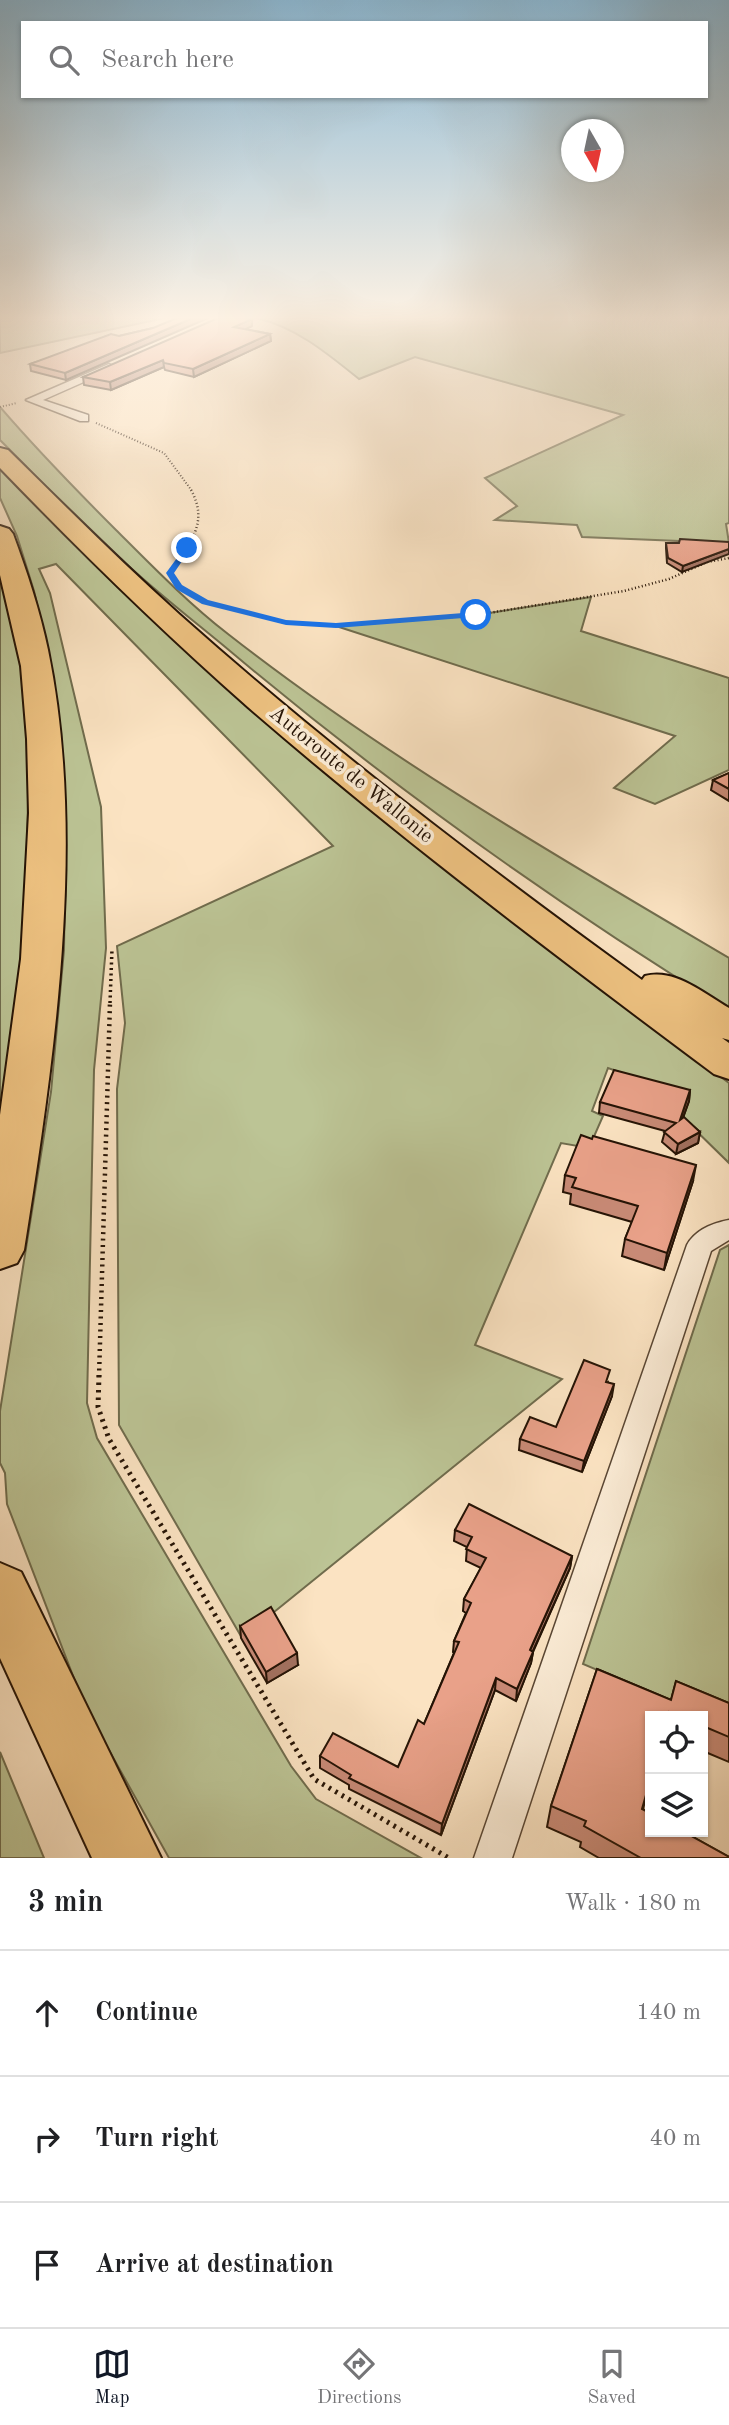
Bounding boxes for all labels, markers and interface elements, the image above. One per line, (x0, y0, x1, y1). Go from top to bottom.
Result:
search box (21, 21, 708, 98)
icon: search (45, 41, 83, 79)
text: Search here (101, 47, 234, 73)
north arrow (561, 119, 624, 182)
route end (171, 532, 202, 563)
route start (460, 599, 491, 630)
street label: Autoroute de Wallonie (265, 703, 437, 847)
map controls (645, 1711, 708, 1837)
button: locate (645, 1711, 708, 1774)
button: layers (645, 1774, 708, 1837)
text: 3 min (28, 1888, 103, 1918)
text: Walk · 180 m (565, 1892, 701, 1915)
icon: ahead (28, 1994, 66, 2032)
text: Continue (95, 2000, 198, 2026)
text: 140 m (636, 2001, 701, 2024)
icon: right (28, 2120, 66, 2158)
text: Turn right (95, 2126, 218, 2152)
text: 40 m (650, 2127, 701, 2150)
icon: arrive (28, 2246, 66, 2284)
text: Arrive at destination (95, 2252, 334, 2278)
tab: Map (93, 2345, 131, 2410)
tab: Directions (317, 2345, 402, 2410)
tab: Saved (588, 2345, 636, 2410)

